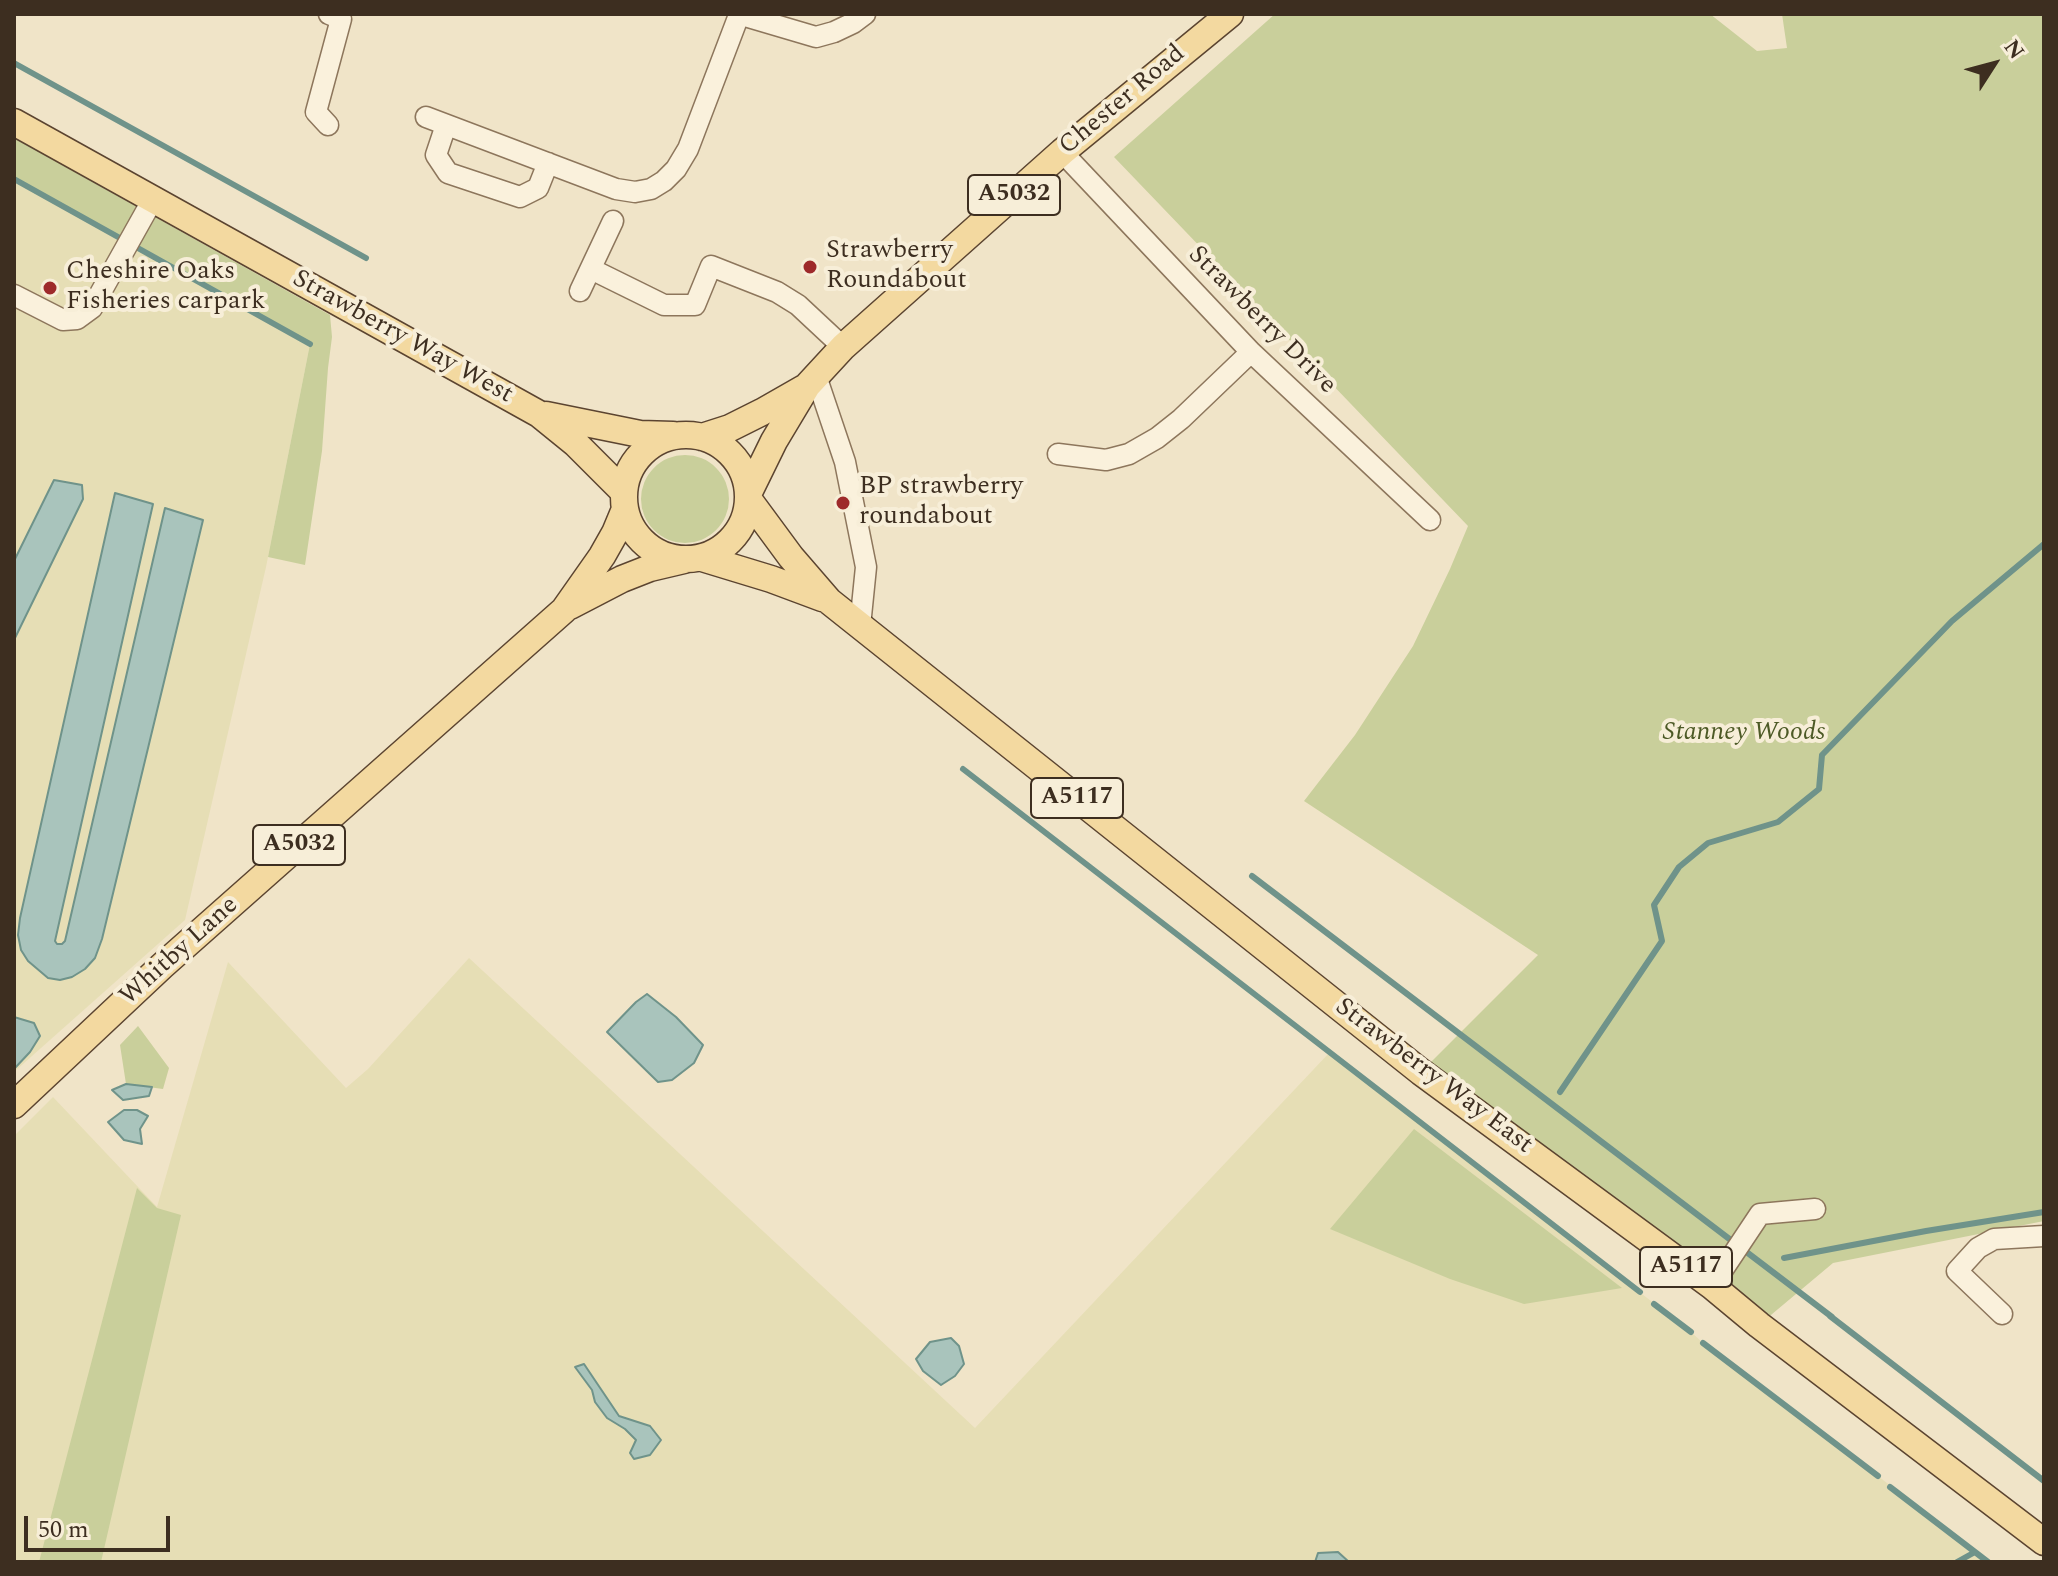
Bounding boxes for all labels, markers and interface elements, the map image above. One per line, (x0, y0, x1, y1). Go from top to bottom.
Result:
north arrow (1954, 24, 2034, 104)
text: N (1995, 33, 2032, 67)
street label: Chester Road (1054, 39, 1192, 163)
road number: A5032 (968, 175, 1060, 215)
place label: Strawberry Roundabout (826, 236, 967, 298)
street label: Strawberry Drive (1180, 240, 1342, 402)
place label: Cheshire Oaks Fisheries carpark (66, 257, 265, 318)
marker: Strawberry Roundabout (801, 258, 819, 276)
street label: Strawberry Way West (286, 264, 518, 412)
marker: Cheshire Oaks Fisheries carpark (41, 279, 59, 297)
place label: BP strawberry roundabout (859, 472, 1023, 534)
marker: BP strawberry roundabout (834, 494, 852, 512)
park label: Stanney Woods (1663, 718, 1825, 750)
road number: A5117 (1031, 778, 1123, 818)
road number: A5032 (253, 825, 345, 865)
street label: Whitby Lane (114, 891, 246, 1013)
street label: Strawberry Way East (1328, 992, 1538, 1162)
road number: A5117 (1640, 1247, 1732, 1287)
scale bar (28, 1500, 174, 1550)
text: 50 m (38, 1512, 89, 1548)

